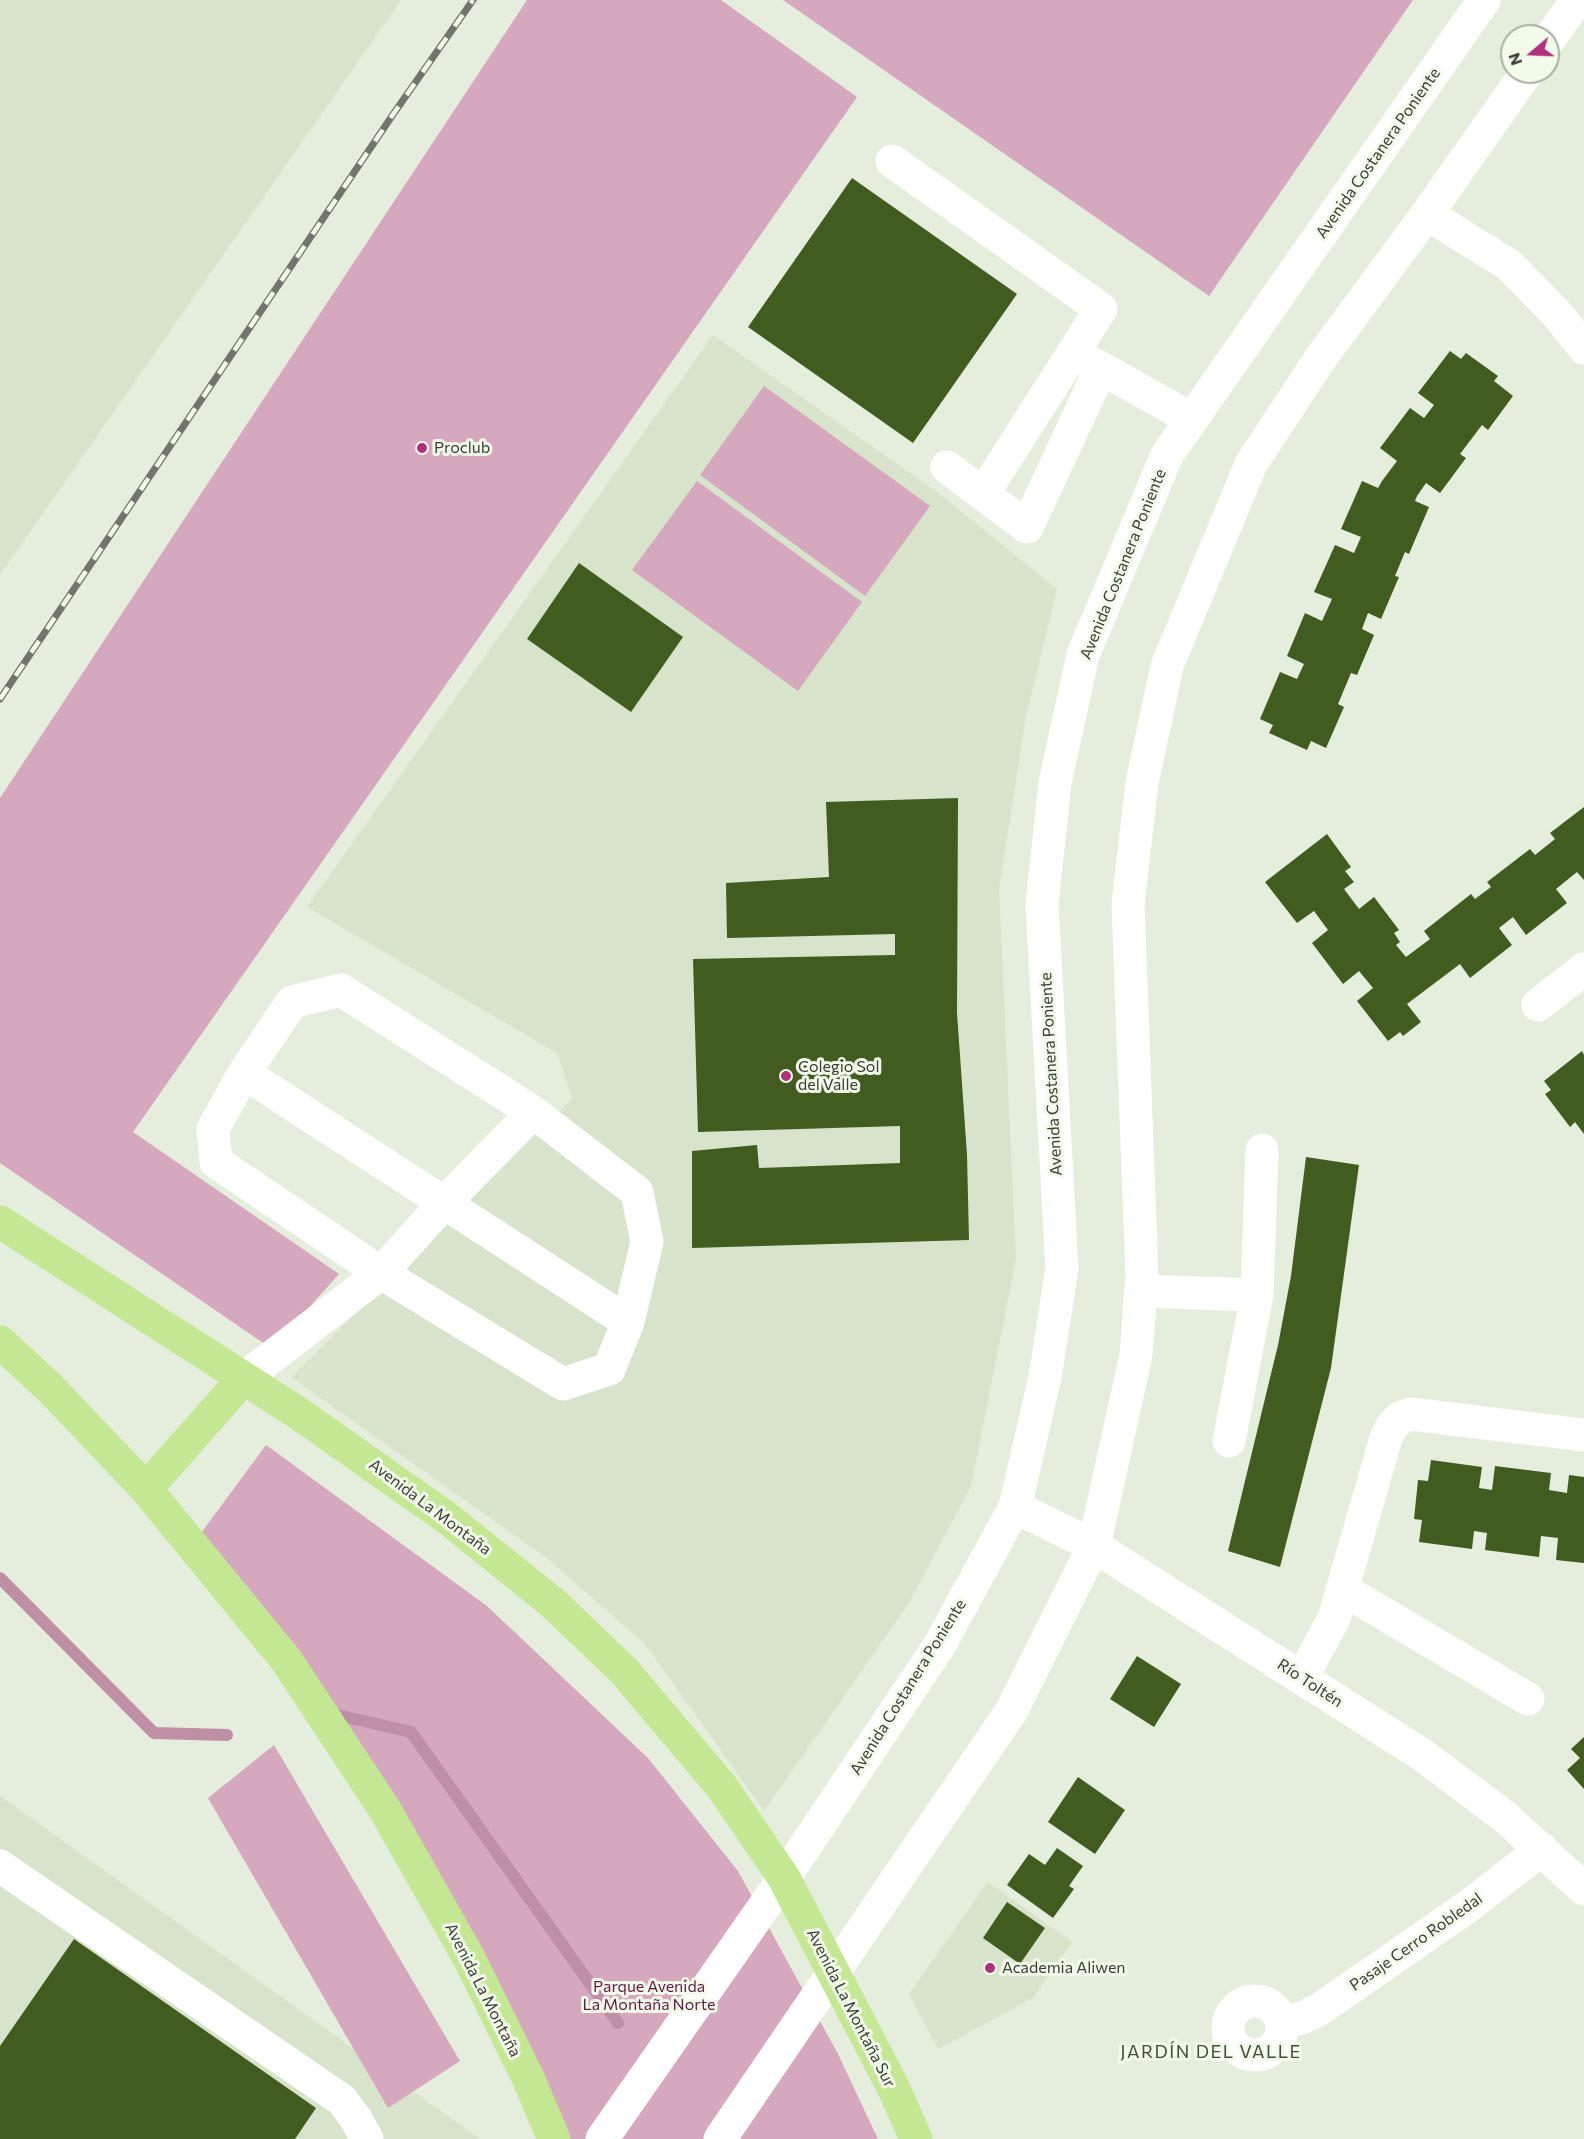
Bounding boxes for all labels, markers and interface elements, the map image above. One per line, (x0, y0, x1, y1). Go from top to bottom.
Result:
north arrow (1500, 24, 1560, 84)
text: N (1503, 51, 1525, 68)
street label: Avenida Costanera Poniente (1312, 64, 1444, 242)
place label: Proclub (434, 438, 490, 458)
marker: Proclub (415, 441, 429, 455)
street label: Avenida Costanera Poniente (1076, 466, 1170, 662)
street label: Avenida Costanera Poniente (1036, 972, 1066, 1176)
place label: Colegio Sol del Valle (798, 1057, 879, 1095)
marker: Colegio Sol del Valle (779, 1069, 793, 1083)
street label: Avenida La Montaña (365, 1455, 495, 1559)
street label: Avenida Costanera Poniente (846, 1596, 970, 1778)
street label: Río Toltén (1274, 1655, 1346, 1711)
street label: Pasaje Cerro Robledal (1346, 1889, 1486, 1995)
street label: Avenida La Montaña (441, 1920, 525, 2060)
street label: Avenida La Montaña Sur (803, 1925, 899, 2091)
place label: Academia Aliwen (1002, 1958, 1125, 1978)
marker: Academia Aliwen (983, 1961, 997, 1975)
park label: Parque Avenida La Montaña Norte (582, 1977, 716, 2015)
district label: JARDÍN DEL VALLE (1120, 2041, 1302, 2063)

